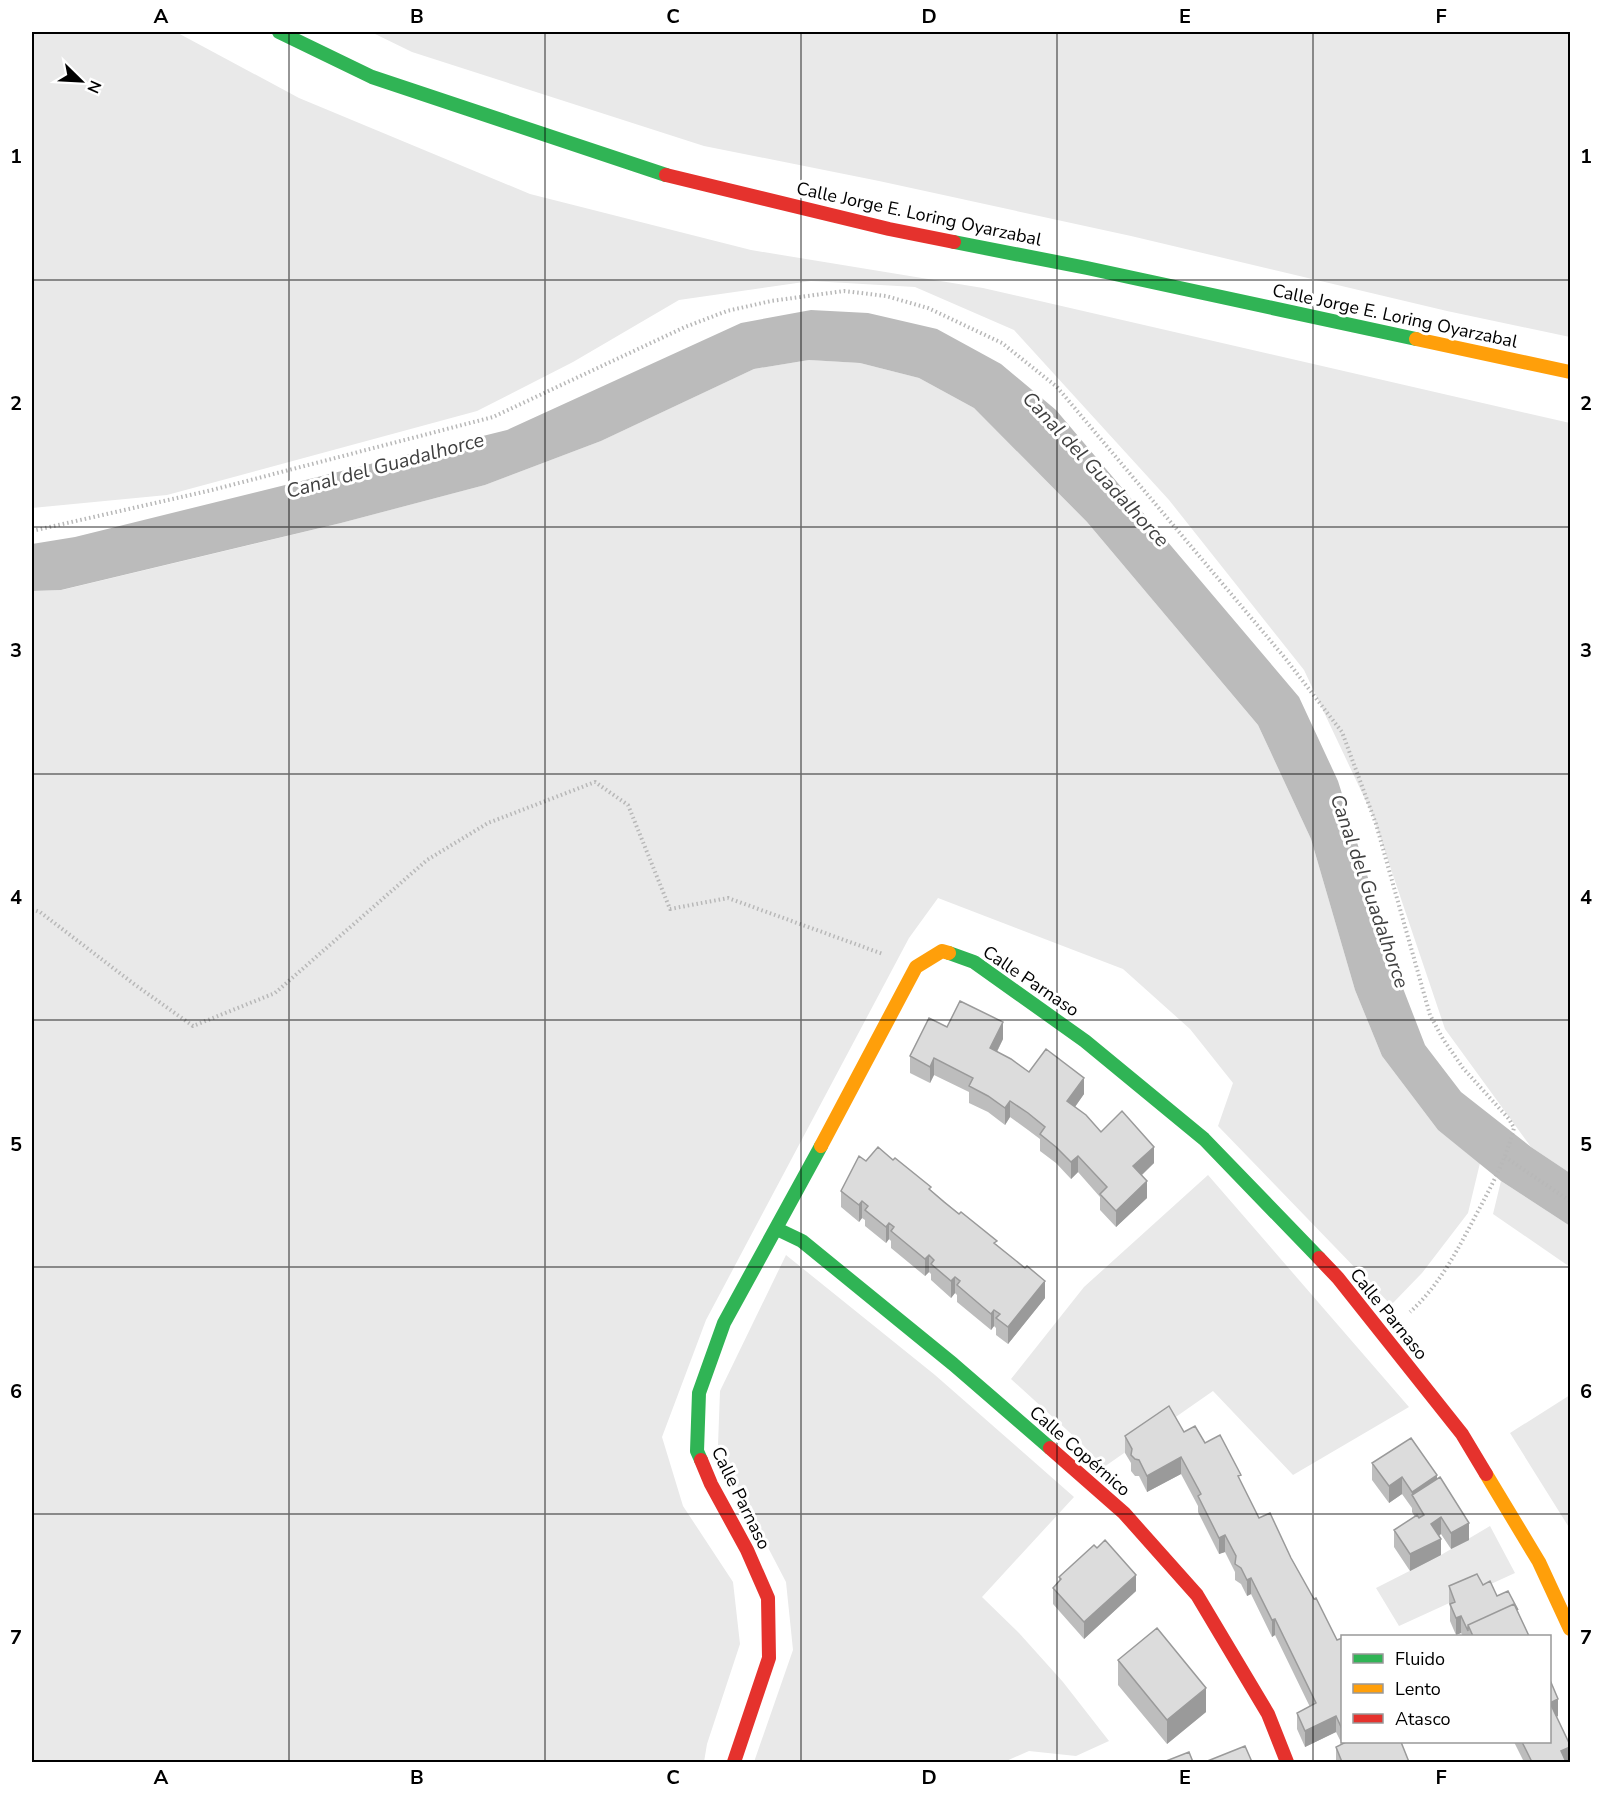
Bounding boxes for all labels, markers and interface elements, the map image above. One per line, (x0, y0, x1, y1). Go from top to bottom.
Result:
text: A (154, 3, 169, 30)
text: B (410, 3, 424, 30)
text: C (666, 3, 680, 30)
text: D (921, 3, 937, 30)
text: E (1179, 3, 1191, 30)
text: F (1435, 3, 1447, 30)
north arrow (51, 51, 111, 111)
text: N (81, 77, 106, 97)
text: 1 (10, 143, 22, 170)
text: 1 (1580, 143, 1592, 170)
street label: Calle Jorge E. Loring Oyarzabal (794, 176, 1045, 252)
street label: Calle Jorge E. Loring Oyarzabal (1270, 278, 1521, 354)
water label: Canal del Guadalhorce (1016, 386, 1175, 553)
text: 2 (10, 390, 22, 417)
text: 2 (1580, 390, 1592, 417)
water label: Canal del Guadalhorce (283, 426, 487, 505)
text: 3 (10, 637, 22, 664)
text: 3 (1580, 637, 1592, 664)
water label: Canal del Guadalhorce (1324, 790, 1416, 992)
text: 4 (10, 884, 22, 911)
text: 4 (1580, 884, 1592, 911)
street label: Calle Parnaso (978, 940, 1084, 1022)
text: 5 (10, 1131, 22, 1158)
text: 5 (1580, 1131, 1592, 1158)
street label: Calle Parnaso (1345, 1263, 1433, 1365)
text: 6 (10, 1378, 22, 1405)
text: 6 (1580, 1378, 1592, 1405)
street label: Calle Copérnico (1024, 1400, 1136, 1502)
street label: Calle Parnaso (706, 1443, 776, 1553)
text: 7 (10, 1624, 22, 1651)
text: 7 (1580, 1624, 1592, 1651)
legend (1341, 1635, 1551, 1743)
text: Fluido (1395, 1647, 1445, 1671)
text: Lento (1395, 1677, 1441, 1701)
text: Atasco (1395, 1707, 1451, 1731)
text: A (154, 1764, 169, 1791)
text: B (410, 1764, 424, 1791)
text: C (666, 1764, 680, 1791)
text: D (921, 1764, 937, 1791)
text: E (1179, 1764, 1191, 1791)
text: F (1435, 1764, 1447, 1791)

